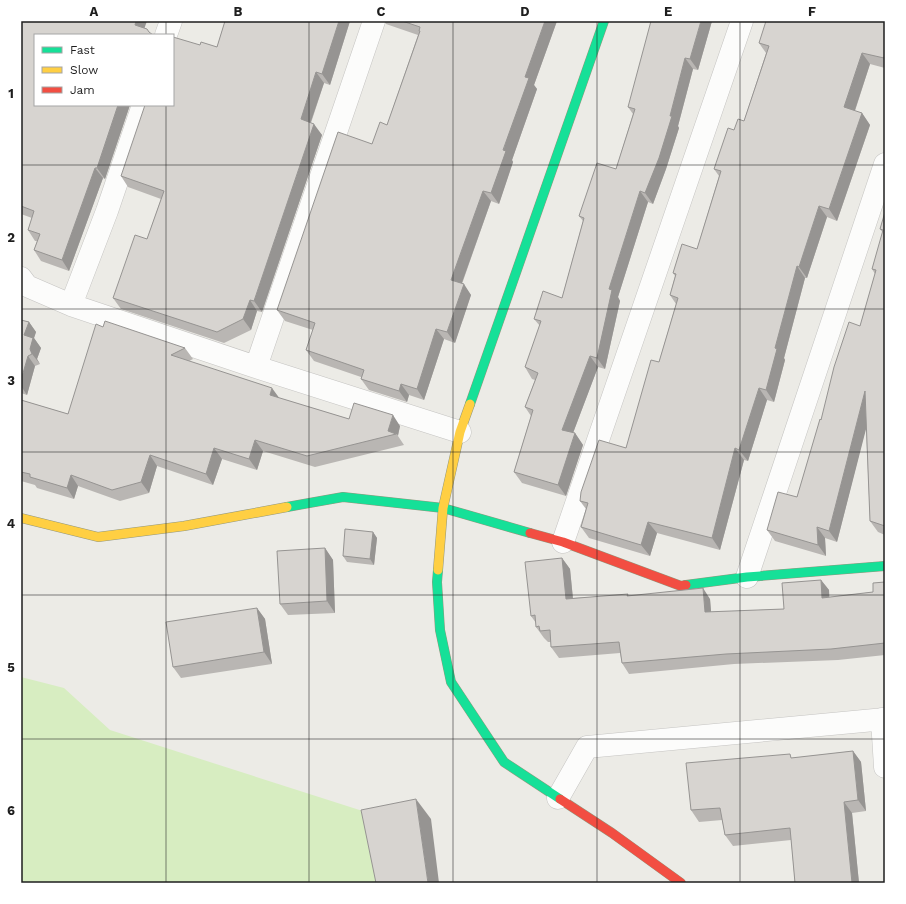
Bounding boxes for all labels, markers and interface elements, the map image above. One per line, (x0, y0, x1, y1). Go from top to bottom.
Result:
text: A (90, 4, 99, 19)
text: B (234, 4, 243, 19)
text: C (377, 4, 386, 19)
text: D (520, 4, 530, 19)
text: E (664, 4, 672, 19)
text: F (808, 4, 816, 19)
legend (34, 34, 174, 106)
text: Fast (70, 43, 95, 57)
text: Slow (70, 63, 98, 77)
text: Jam (70, 83, 95, 97)
text: 1 (8, 86, 14, 101)
text: 2 (7, 230, 15, 245)
text: 3 (7, 373, 15, 388)
text: 4 (7, 516, 16, 531)
text: 5 (7, 660, 15, 675)
text: 6 (7, 803, 15, 818)

